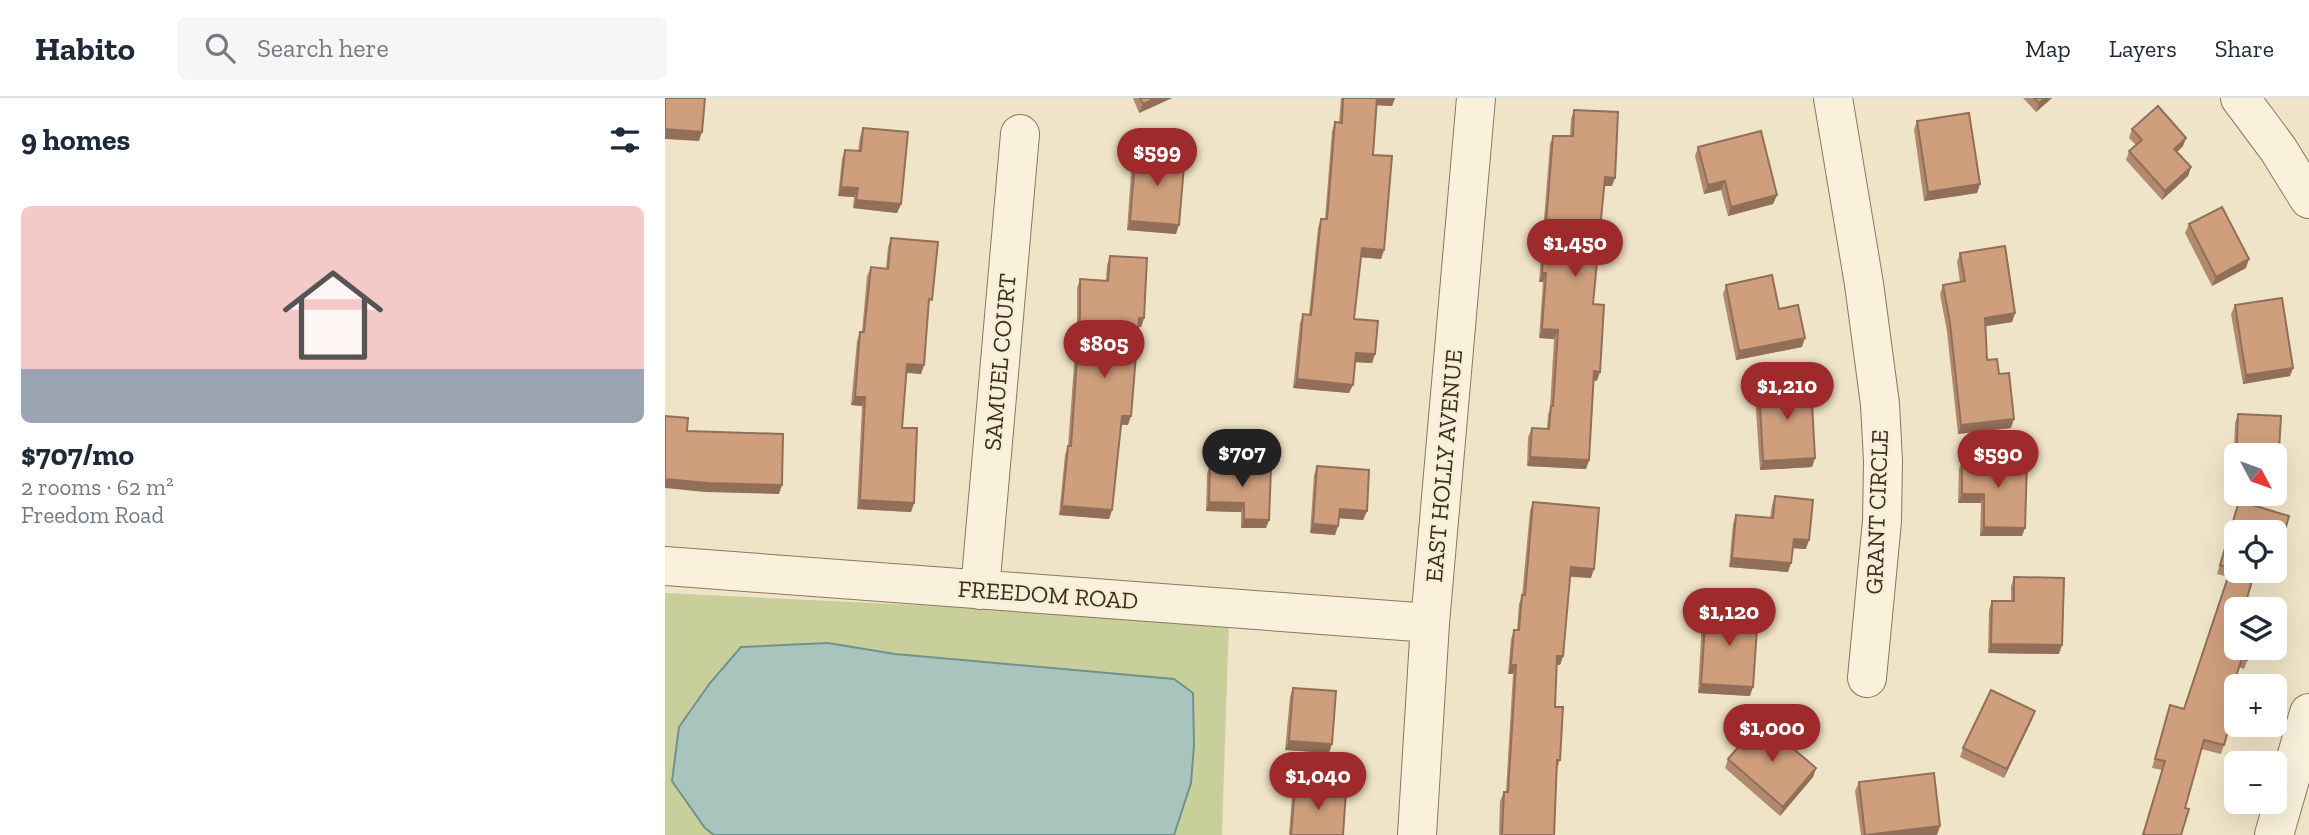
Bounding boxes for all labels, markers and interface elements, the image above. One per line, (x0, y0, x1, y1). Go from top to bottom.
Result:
search box (177, 17, 667, 80)
text: Habito (35, 29, 135, 68)
icon: search (201, 29, 239, 67)
text: Search here (257, 32, 389, 64)
text: Map (2025, 34, 2071, 63)
text: Layers (2109, 34, 2177, 63)
text: Share (2215, 34, 2274, 63)
icon: filters (606, 121, 644, 159)
text: 9 homes (21, 122, 130, 158)
pin: $599 (1116, 129, 1198, 188)
text: $599 (1133, 137, 1181, 165)
pin: $1,450 (1518, 220, 1632, 279)
text: $1,450 (1543, 228, 1607, 256)
icon: home (270, 252, 396, 378)
street label: SAMUEL COURT (977, 272, 1022, 452)
pin: $805 (1063, 320, 1145, 380)
text: $805 (1080, 329, 1128, 357)
street label: EAST HOLLY AVENUE (1419, 348, 1468, 584)
pin: $1,210 (1730, 362, 1844, 422)
text: $1,210 (1757, 371, 1817, 399)
street label: GRANT CIRCLE (1859, 429, 1894, 595)
pin: $707 (1201, 430, 1283, 489)
pin: $590 (1957, 430, 2039, 490)
text: $707/mo (21, 437, 134, 473)
text: $707 (1218, 438, 1266, 466)
text: $590 (1974, 439, 2022, 467)
north arrow (2224, 443, 2287, 506)
map controls (2224, 443, 2287, 814)
text: 2 rooms · 62 m² (21, 473, 174, 501)
text: Freedom Road (21, 501, 164, 529)
button: locate (2224, 520, 2287, 583)
street label: FREEDOM ROAD (957, 574, 1139, 615)
pin: $1,120 (1672, 588, 1786, 648)
text: $1,120 (1699, 597, 1759, 625)
button: layers (2224, 597, 2287, 660)
button: + (2224, 674, 2287, 737)
pin: $1,000 (1715, 704, 1829, 764)
text: $1,000 (1739, 713, 1805, 741)
button: − (2224, 751, 2287, 814)
pin: $1,040 (1261, 752, 1375, 812)
text: $1,040 (1285, 761, 1351, 789)

